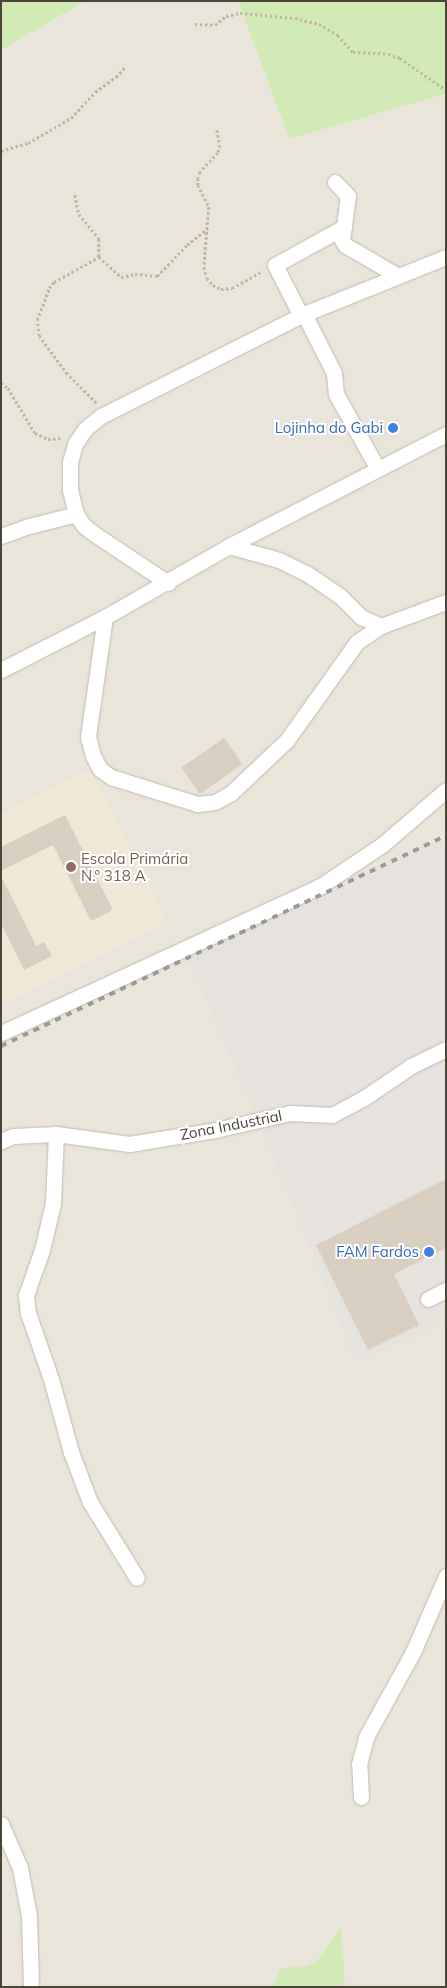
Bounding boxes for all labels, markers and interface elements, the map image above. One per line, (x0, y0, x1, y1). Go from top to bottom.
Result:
place label: Lojinha do Gabi (275, 419, 383, 437)
marker: Lojinha do Gabi (387, 422, 399, 434)
place label: Escola Primária N.º 318 A (81, 849, 188, 884)
marker: Escola Primária N.º 318 A (65, 861, 77, 873)
street label: Zona Industrial (178, 1106, 284, 1144)
place label: FAM Fardos (336, 1243, 419, 1261)
marker: FAM Fardos (423, 1246, 435, 1258)

